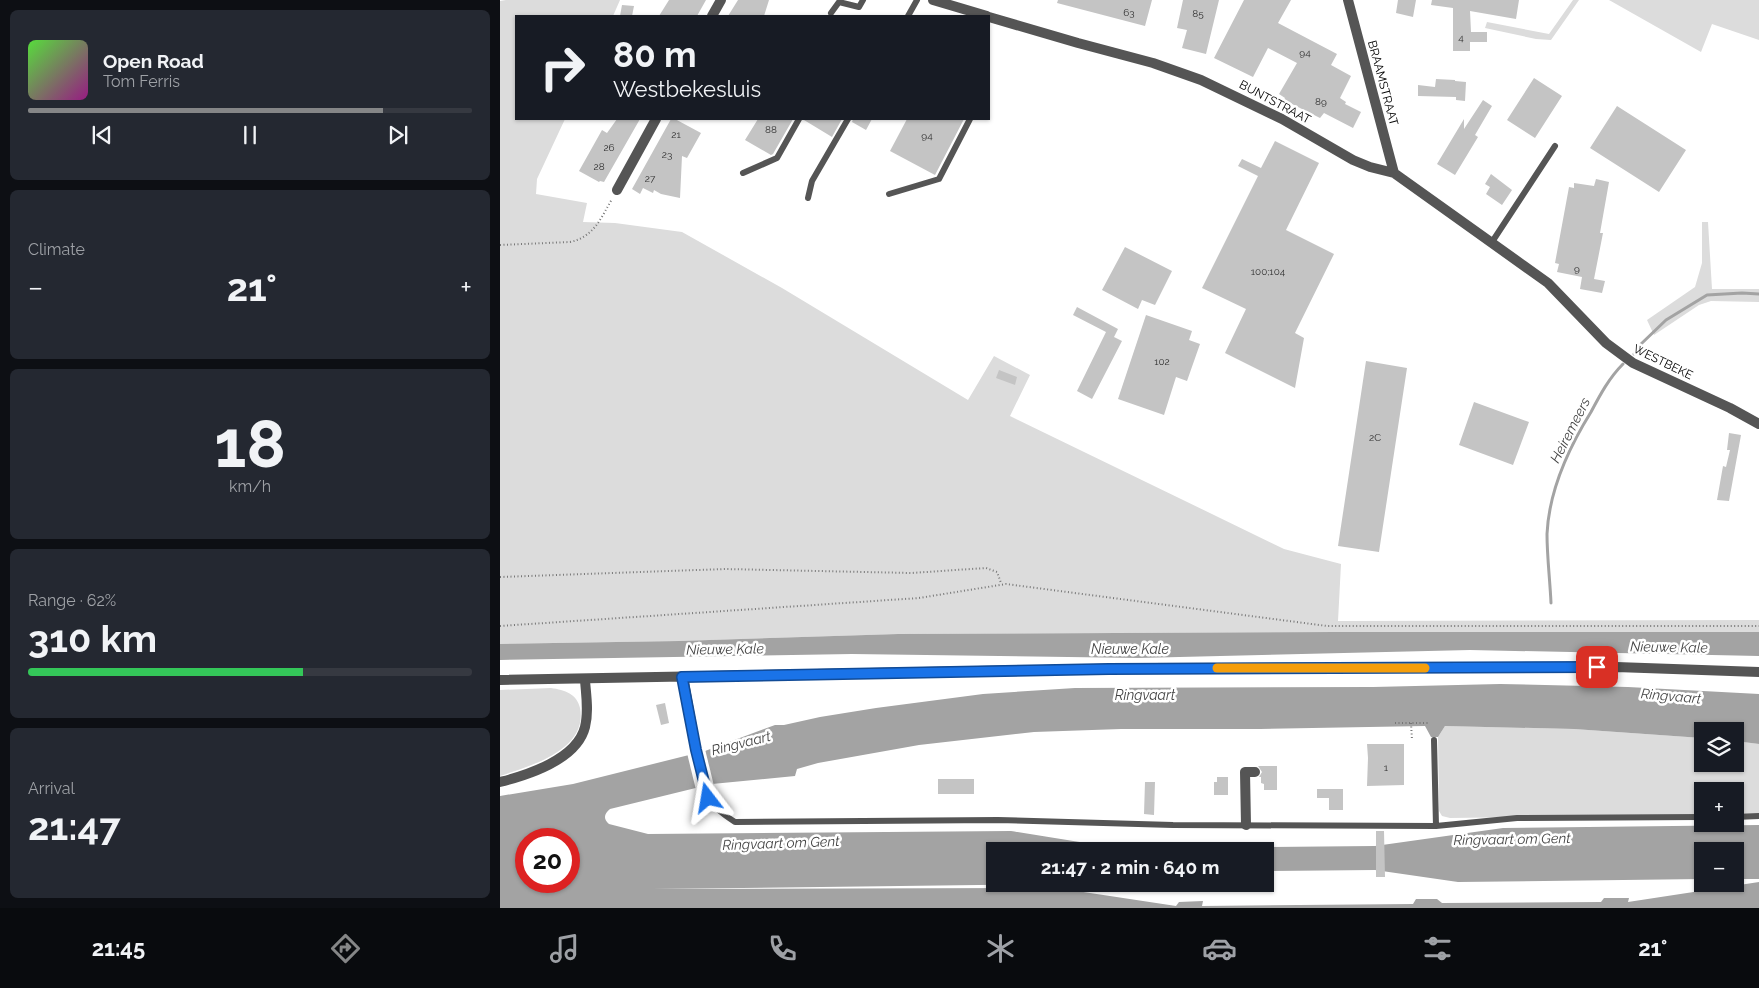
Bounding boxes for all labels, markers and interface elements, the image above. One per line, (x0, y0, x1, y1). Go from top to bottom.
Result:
house number: 63 (1123, 7, 1135, 18)
house number: 85 (1192, 8, 1204, 19)
house number: 4 (1458, 32, 1464, 43)
text: 80 m (613, 34, 697, 75)
icon: right (530, 35, 595, 100)
street label: BRAAMSTRAAT (1365, 39, 1401, 128)
house number: 94 (1299, 47, 1311, 58)
text: Open Road (103, 50, 204, 72)
text: Tom Ferris (103, 72, 180, 91)
text: Westbekesluis (613, 76, 761, 102)
street label: BUNTSTRAAT (1237, 77, 1314, 127)
house number: 89 (1315, 96, 1327, 107)
icon: previous (88, 121, 116, 149)
icon: pause (236, 121, 264, 149)
icon: next (384, 121, 412, 149)
house number: 88 (765, 124, 777, 135)
house number: 21 (671, 129, 681, 140)
house number: 94 (921, 130, 933, 141)
house number: 26 (603, 142, 615, 153)
house number: 23 (662, 149, 672, 160)
house number: 28 (593, 161, 605, 172)
house number: 27 (645, 173, 656, 184)
text: Climate (28, 240, 85, 259)
house number: 9 (1574, 263, 1580, 274)
text: 21° (227, 265, 277, 310)
house number: 100;104 (1251, 266, 1286, 277)
text: − (28, 271, 43, 304)
text: + (460, 271, 472, 304)
street label: WESTBEKE (1631, 342, 1695, 382)
house number: 102 (1154, 356, 1170, 367)
water label: Heiremeers (1547, 394, 1593, 465)
text: 18 (214, 406, 286, 482)
house number: 2C (1369, 432, 1381, 443)
text: km/h (229, 477, 271, 496)
text: Range · 62% (28, 591, 116, 610)
text: 310 km (28, 616, 157, 661)
water label: Nieuwe Kale (1630, 638, 1709, 656)
water label: Nieuwe Kale (686, 640, 765, 658)
water label: Nieuwe Kale (1091, 641, 1169, 657)
pin (1576, 646, 1618, 688)
icon: arrive (1583, 653, 1611, 681)
water label: Ringvaart (1640, 685, 1702, 707)
water label: Ringvaart (1115, 687, 1176, 703)
map controls (1694, 722, 1744, 892)
button: layers (1694, 722, 1744, 772)
water label: Ringvaart (710, 728, 773, 758)
house number: 1 (1384, 762, 1389, 773)
position arrow (681, 771, 733, 823)
text: Arrival (28, 779, 75, 798)
button: + (1694, 782, 1744, 832)
text: 21:47 (28, 804, 121, 849)
speed limit sign: 20 (515, 828, 580, 893)
water label: Ringvaart om Gent (1453, 830, 1571, 848)
water label: Ringvaart om Gent (722, 833, 840, 853)
button: − (1694, 842, 1744, 892)
text: 21:47 · 2 min · 640 m (1041, 856, 1219, 878)
icon: directions (328, 931, 363, 966)
icon: music (547, 931, 582, 966)
icon: phone (765, 931, 800, 966)
icon: climate (983, 931, 1018, 966)
icon: car (1202, 931, 1237, 966)
icon: filters (1420, 931, 1455, 966)
text: 21:45 (92, 935, 145, 961)
text: 21° (1638, 935, 1667, 961)

